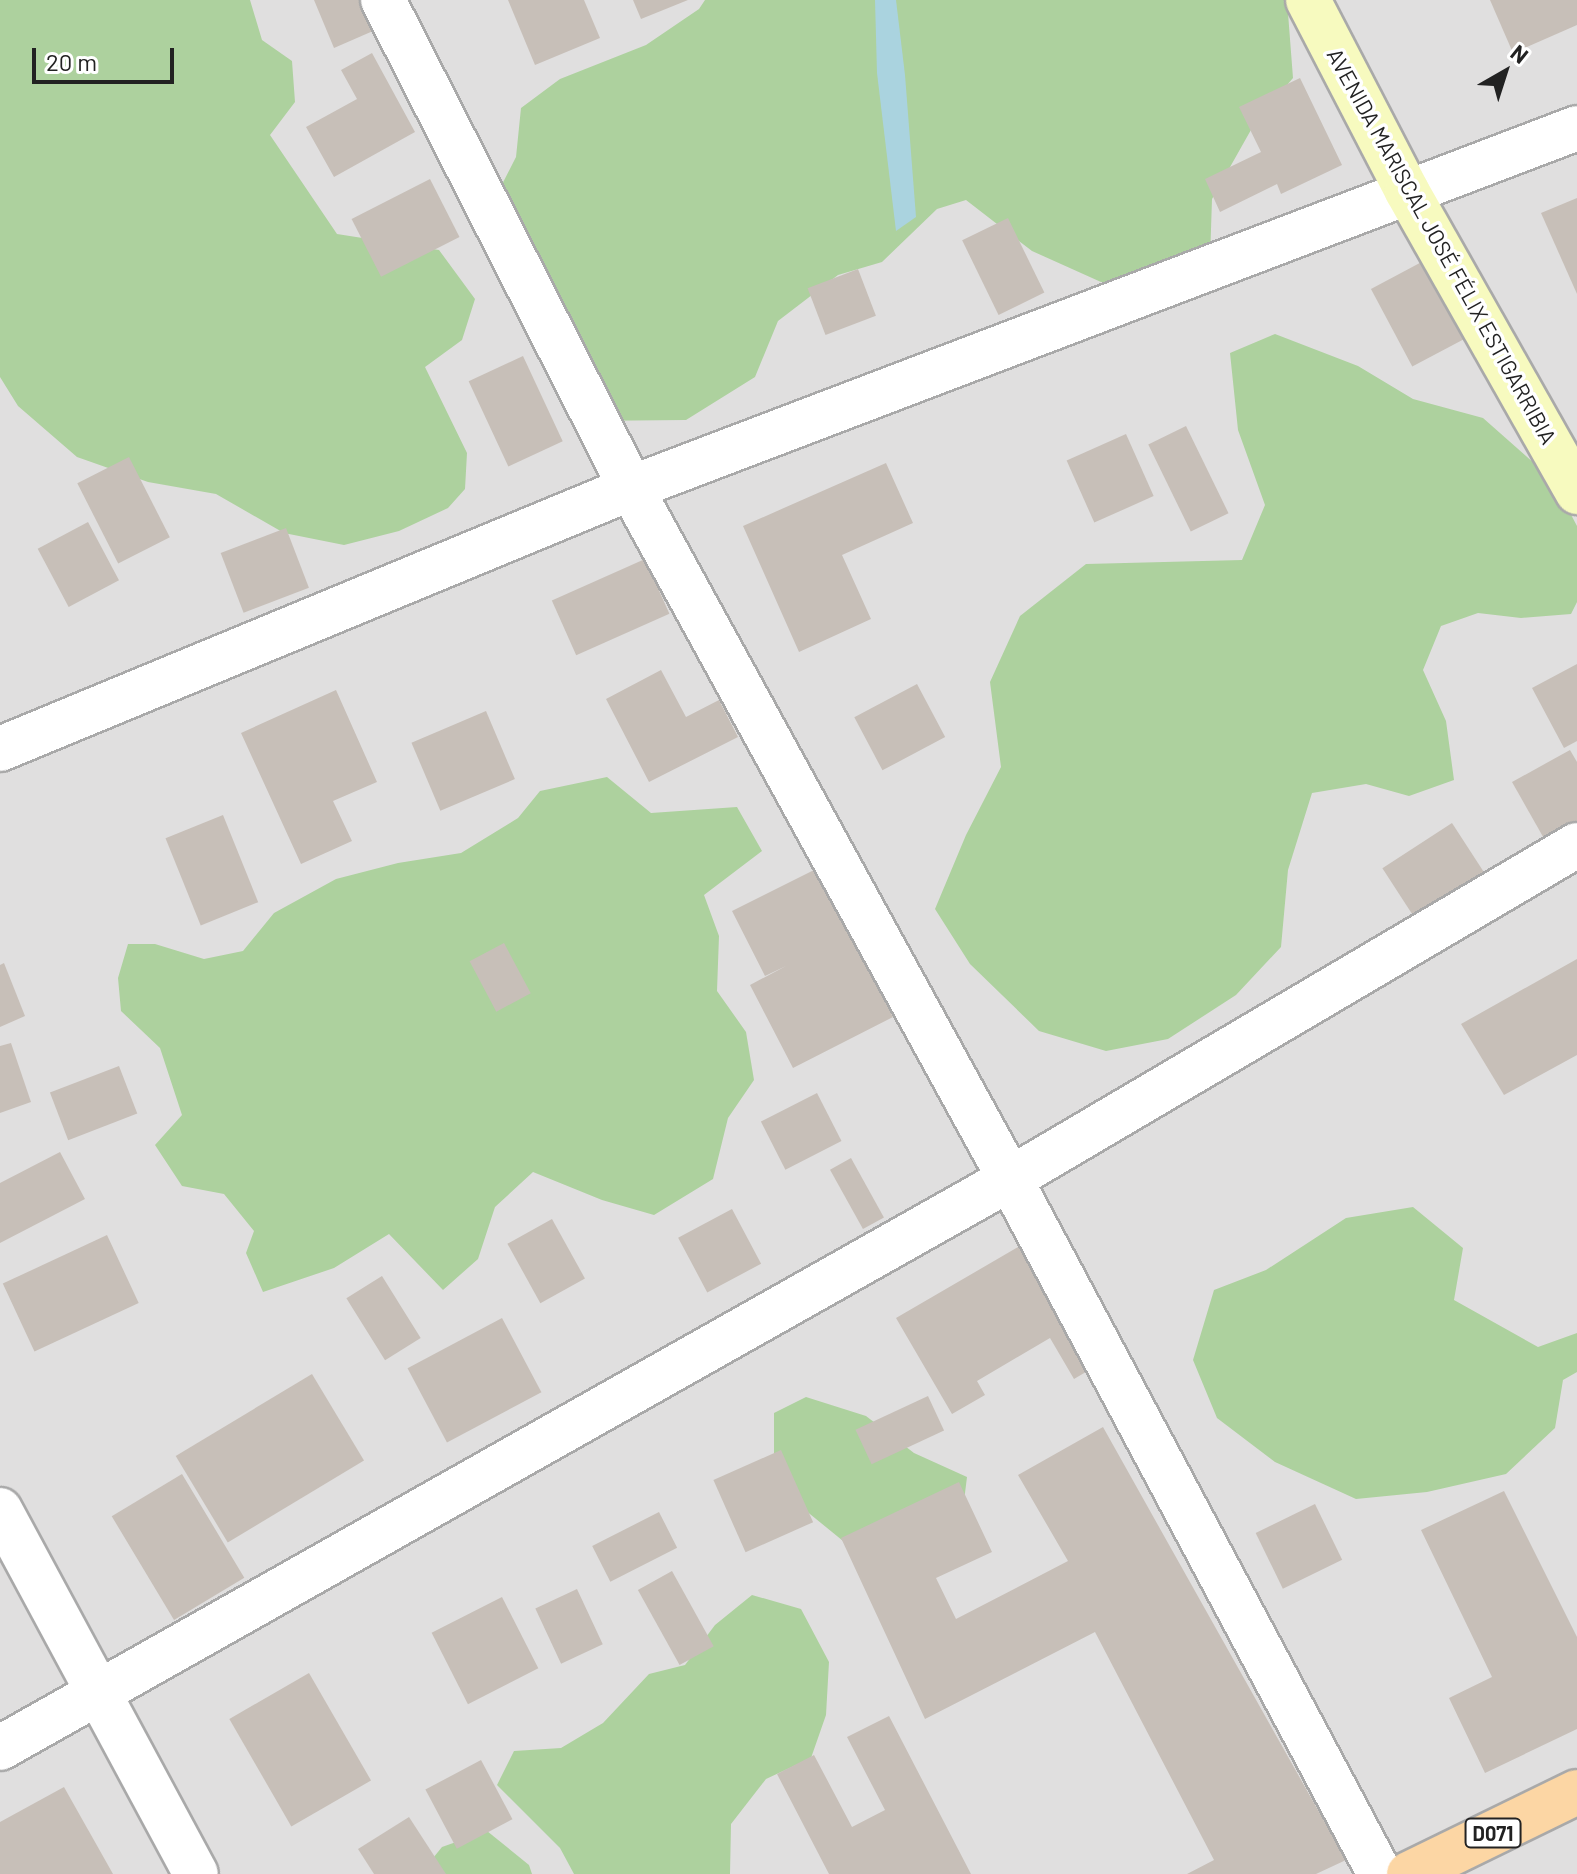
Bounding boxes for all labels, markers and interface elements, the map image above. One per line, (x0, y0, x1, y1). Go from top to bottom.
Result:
scale bar (36, 32, 178, 82)
north arrow (1465, 32, 1545, 112)
street label: AVENIDA MARISCAL JOSÉ FÉLIX ESTIGARRIBIA (1322, 43, 1562, 449)
text: 20 m (46, 47, 97, 76)
road number: D071 (1463, 1817, 1523, 1849)

